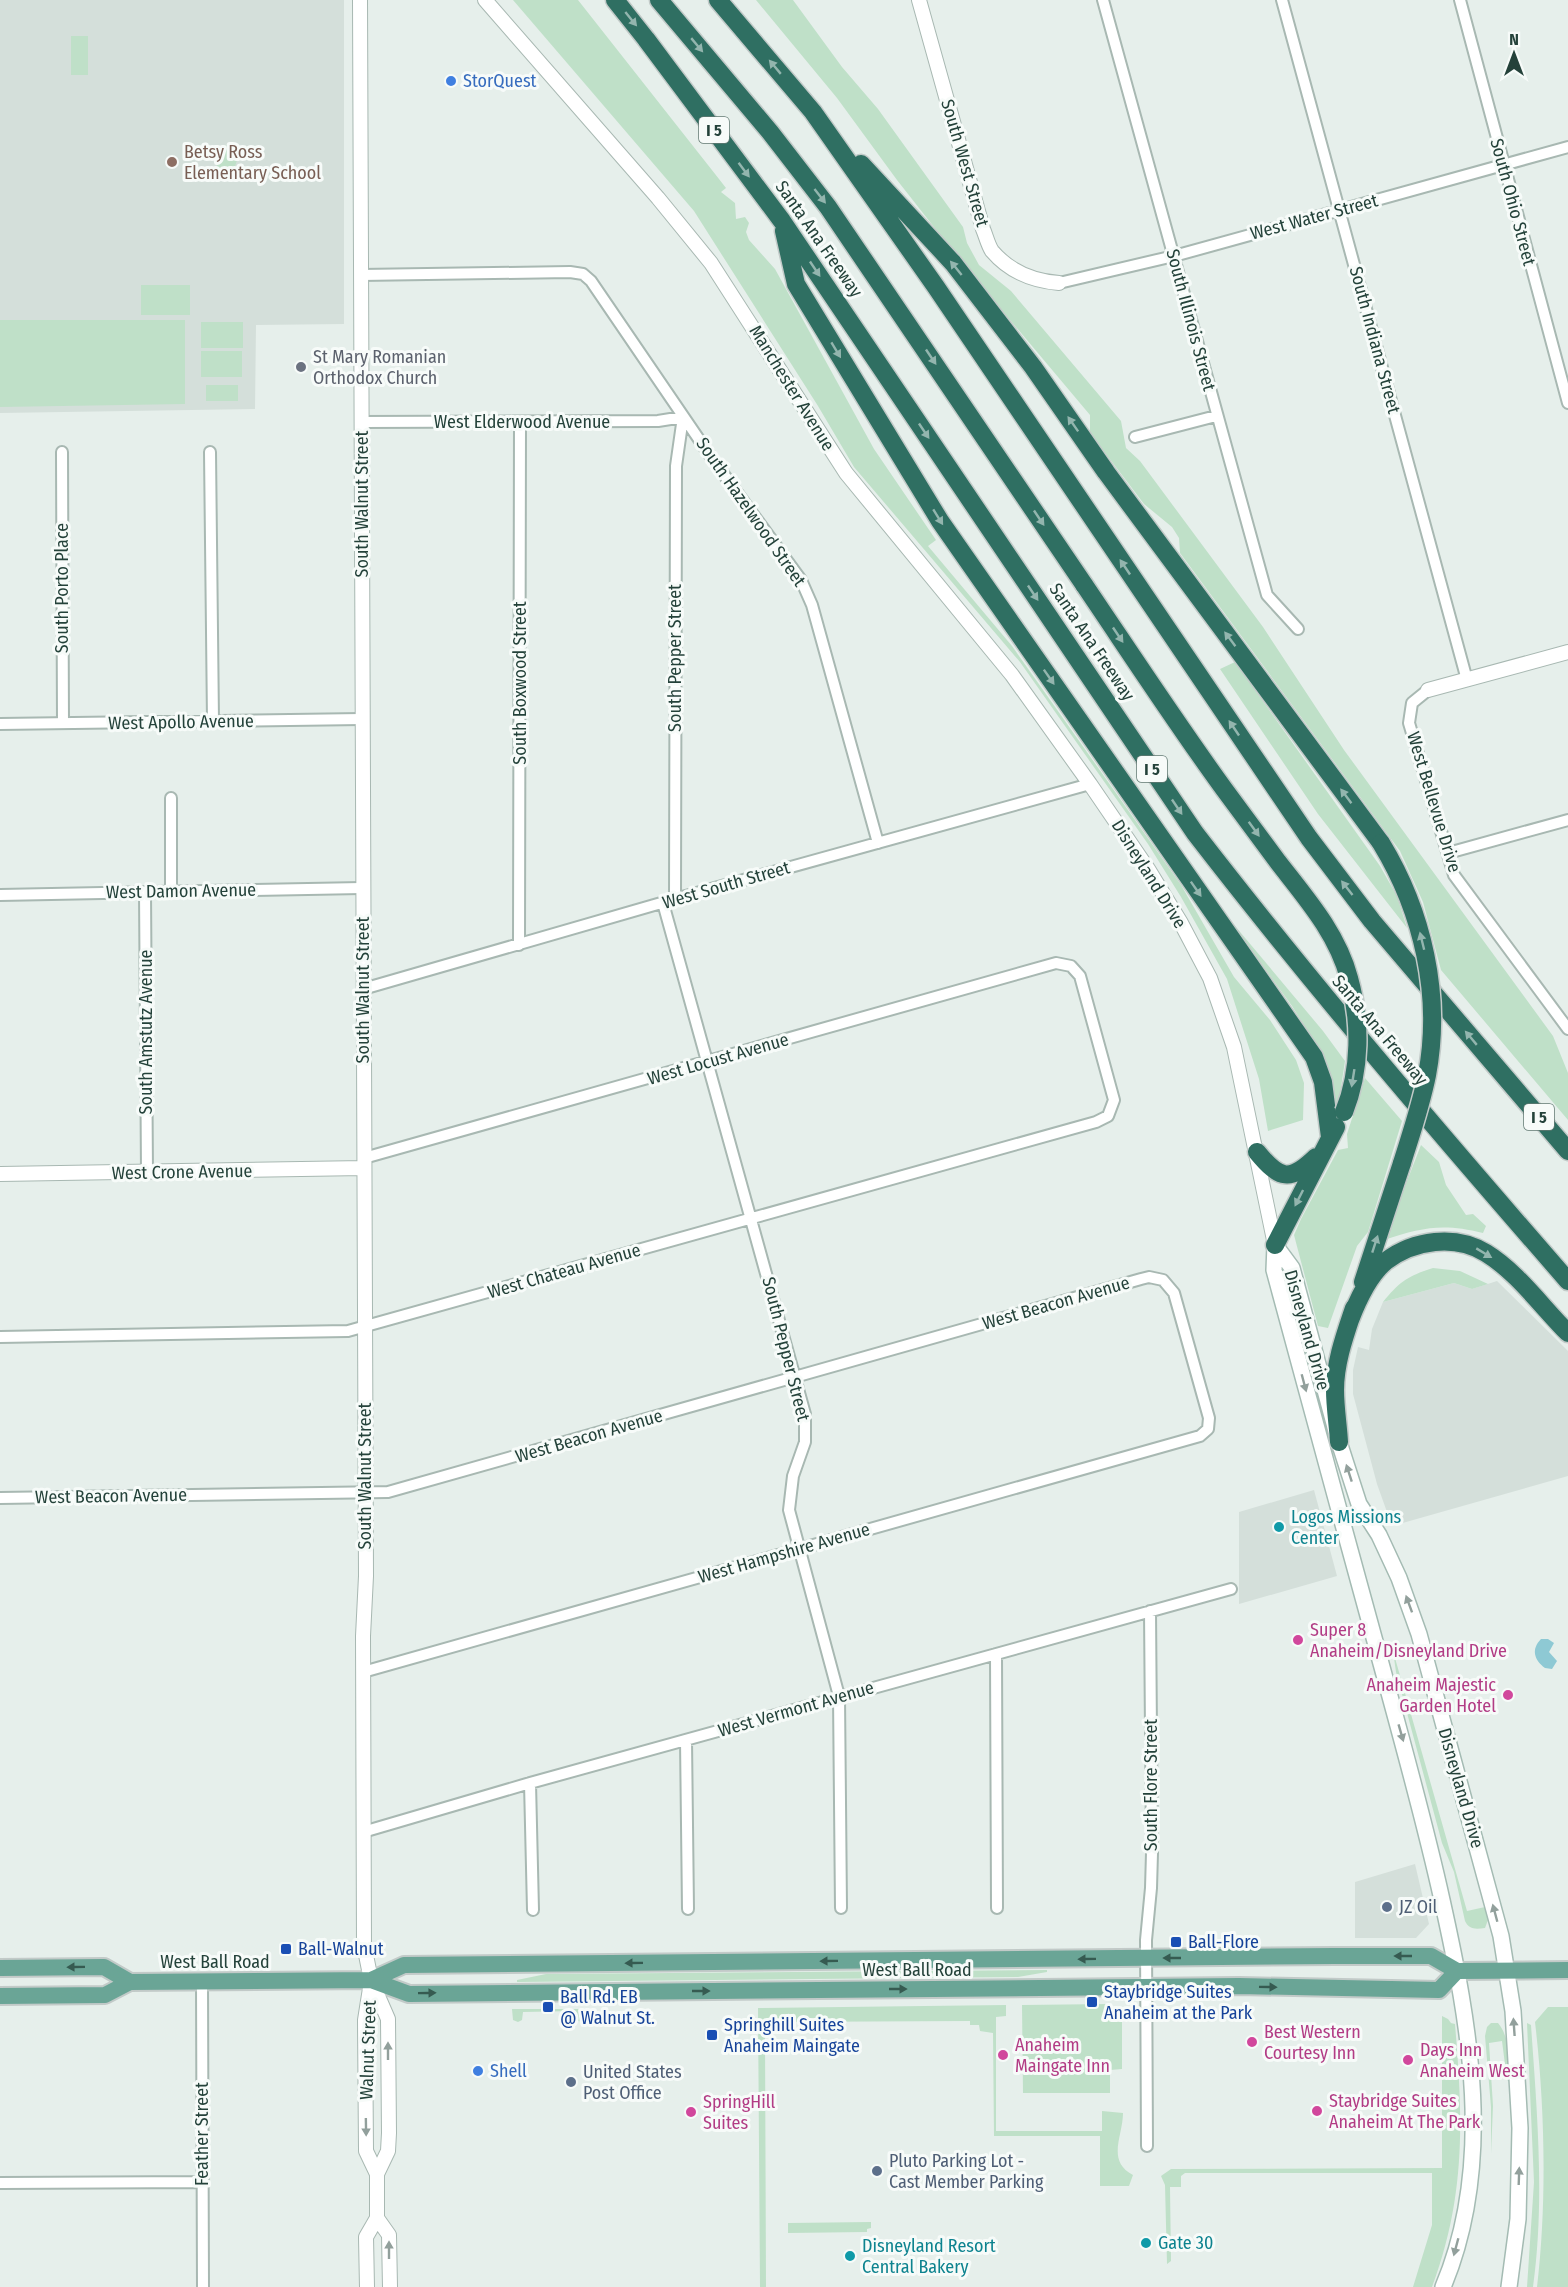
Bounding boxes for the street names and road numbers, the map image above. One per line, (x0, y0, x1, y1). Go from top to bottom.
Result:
street label: South West Street (936, 97, 994, 229)
road number: I 5 (699, 117, 729, 143)
street label: South Ohio Street (1485, 136, 1541, 268)
street label: Santa Ana Freeway (771, 177, 867, 301)
street label: West Water Street (1248, 189, 1380, 245)
street label: South Illinois Street (1162, 247, 1221, 393)
street label: South Indiana Street (1345, 264, 1405, 416)
street label: Manchester Avenue (745, 321, 840, 455)
street label: West Elderwood Avenue (434, 411, 610, 433)
street label: South Walnut Street (351, 430, 373, 578)
street label: South Hazelwood Street (691, 433, 811, 591)
street label: South Porto Place (51, 523, 73, 653)
street label: Santa Ana Freeway (1045, 579, 1139, 705)
street label: South Pepper Street (664, 584, 686, 732)
street label: South Boxwood Street (509, 601, 531, 765)
street label: West Apollo Avenue (108, 710, 254, 734)
street label: West Bellevue Drive (1402, 729, 1466, 875)
road number: I 5 (1137, 756, 1167, 782)
street label: Disneyland Drive (1107, 816, 1191, 932)
street label: West South Street (660, 856, 792, 914)
street label: West Damon Avenue (106, 879, 256, 903)
street label: South Walnut Street (352, 916, 374, 1064)
street label: South Amstutz Avenue (135, 949, 157, 1115)
street label: Santa Ana Freeway (1328, 970, 1432, 1090)
street label: West Locust Avenue (645, 1028, 791, 1090)
road number: I 5 (1524, 1104, 1554, 1130)
street label: West Crone Avenue (111, 1160, 253, 1184)
street label: West Chateau Avenue (485, 1239, 643, 1303)
street label: Disneyland Drive (1279, 1267, 1335, 1393)
street label: West Beacon Avenue (980, 1271, 1132, 1335)
street label: South Pepper Street (757, 1275, 815, 1424)
street label: South Walnut Street (354, 1402, 376, 1550)
street label: West Beacon Avenue (513, 1404, 665, 1468)
street label: West Beacon Avenue (35, 1484, 187, 1508)
street label: West Hampshire Avenue (695, 1518, 873, 1588)
street label: West Vermont Avenue (716, 1676, 876, 1742)
street label: South Flore Street (1140, 1719, 1162, 1851)
street label: Disneyland Drive (1433, 1725, 1489, 1851)
street label: West Ball Road (160, 1951, 270, 1973)
street label: West Ball Road (862, 1959, 972, 1981)
street label: Walnut Street (355, 2000, 381, 2100)
street label: Feather Street (191, 2082, 213, 2186)

